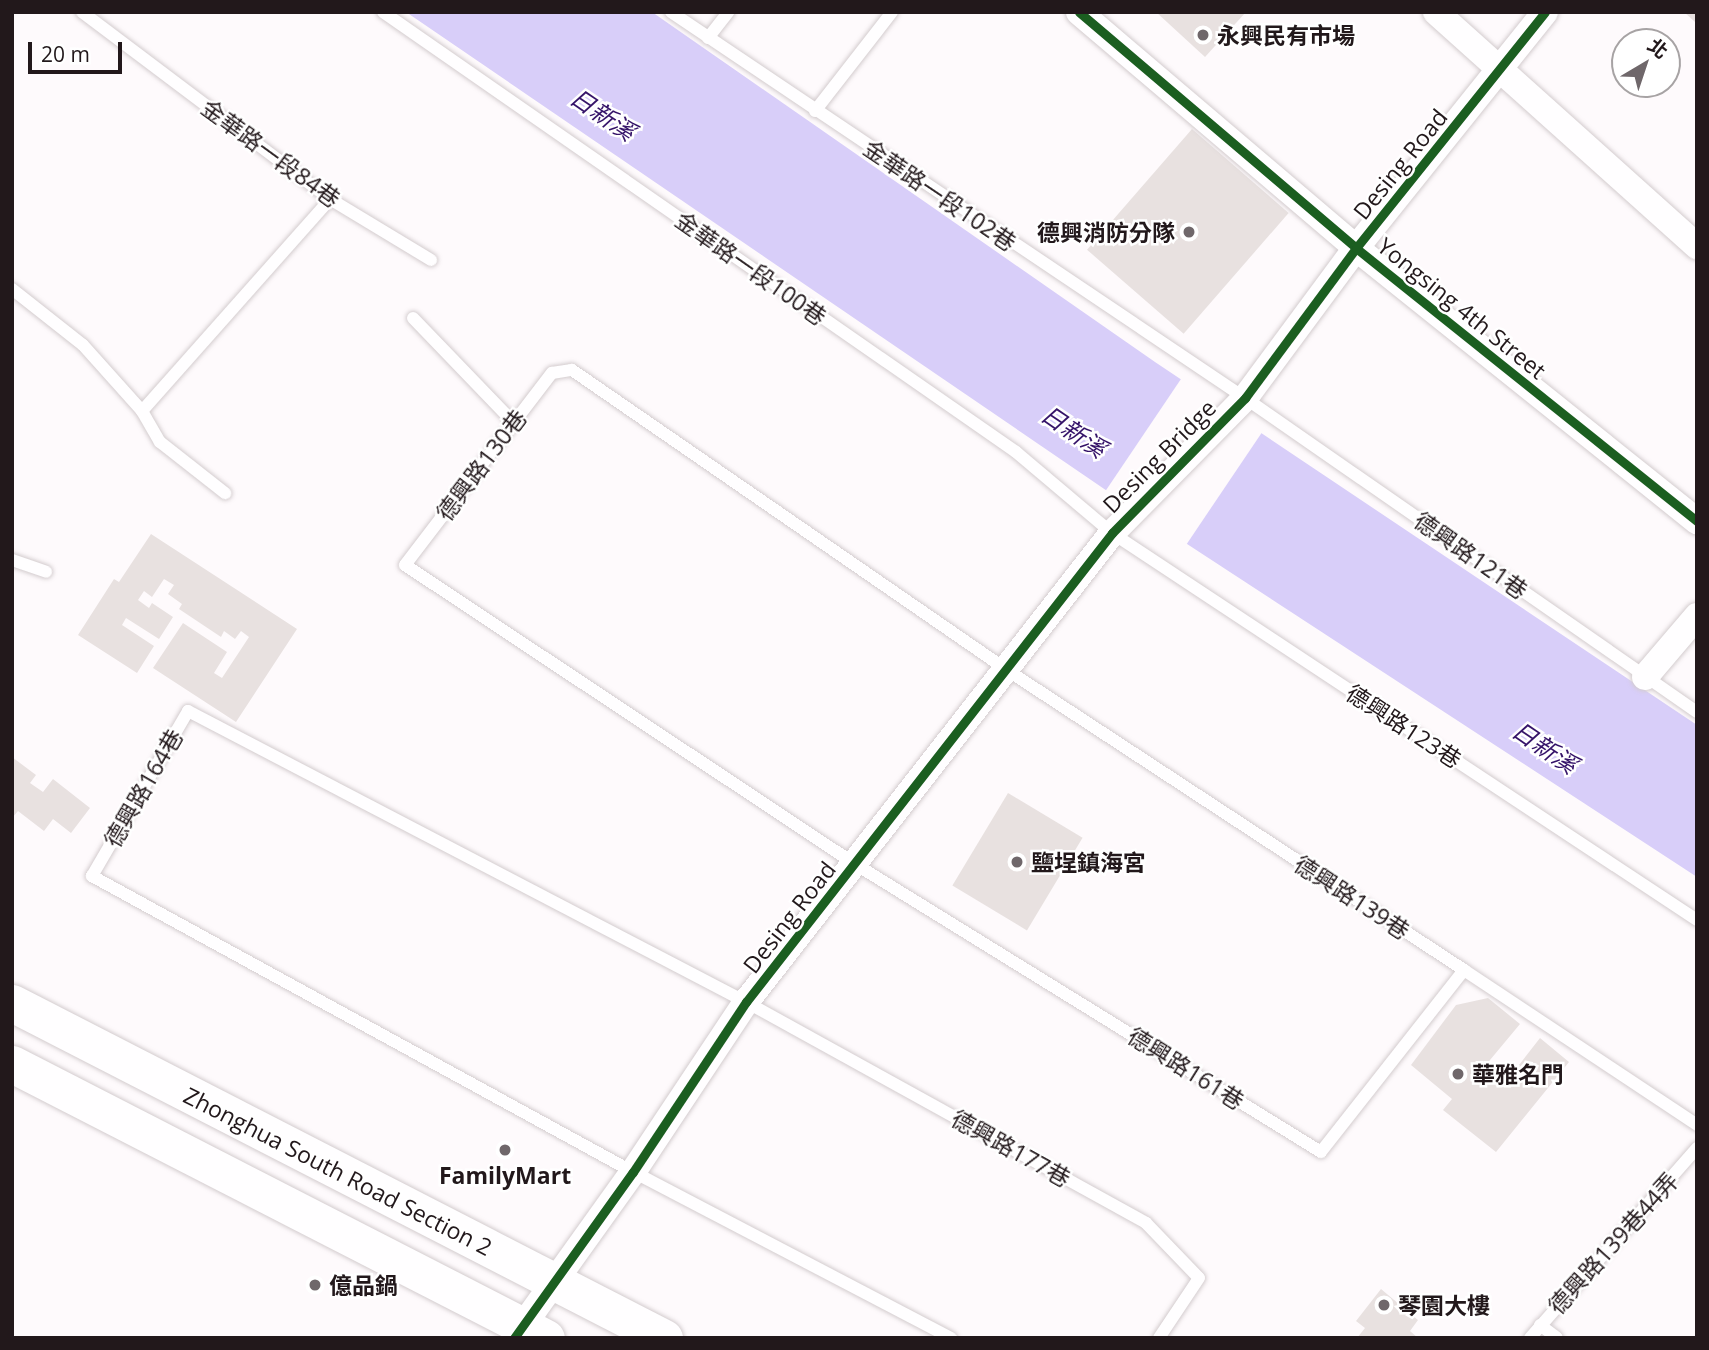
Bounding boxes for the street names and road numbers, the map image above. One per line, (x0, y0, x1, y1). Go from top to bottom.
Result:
street label: 金華路一段84巷 (196, 94, 346, 212)
street label: Desing Road (1347, 103, 1453, 225)
street label: 金華路一段102巷 (859, 134, 1021, 256)
street label: 金華路一段100巷 (670, 206, 832, 330)
street label: Yongsing 4th Street (1372, 232, 1552, 384)
street label: Desing Bridge (1097, 394, 1221, 518)
street label: 德興路130巷 (430, 404, 532, 526)
street label: 德興路121巷 (1409, 506, 1533, 604)
street label: 德興路123巷 (1341, 679, 1467, 773)
street label: 德興路164巷 (98, 724, 188, 852)
street label: 德興路139巷 (1289, 850, 1415, 944)
street label: Desing Road (737, 856, 841, 978)
street label: 德興路161巷 (1123, 1021, 1249, 1115)
street label: Zhonghua South Road Section 2 (179, 1081, 497, 1261)
street label: 德興路177巷 (947, 1104, 1075, 1192)
street label: 德興路139巷44弄 (1542, 1167, 1684, 1319)

